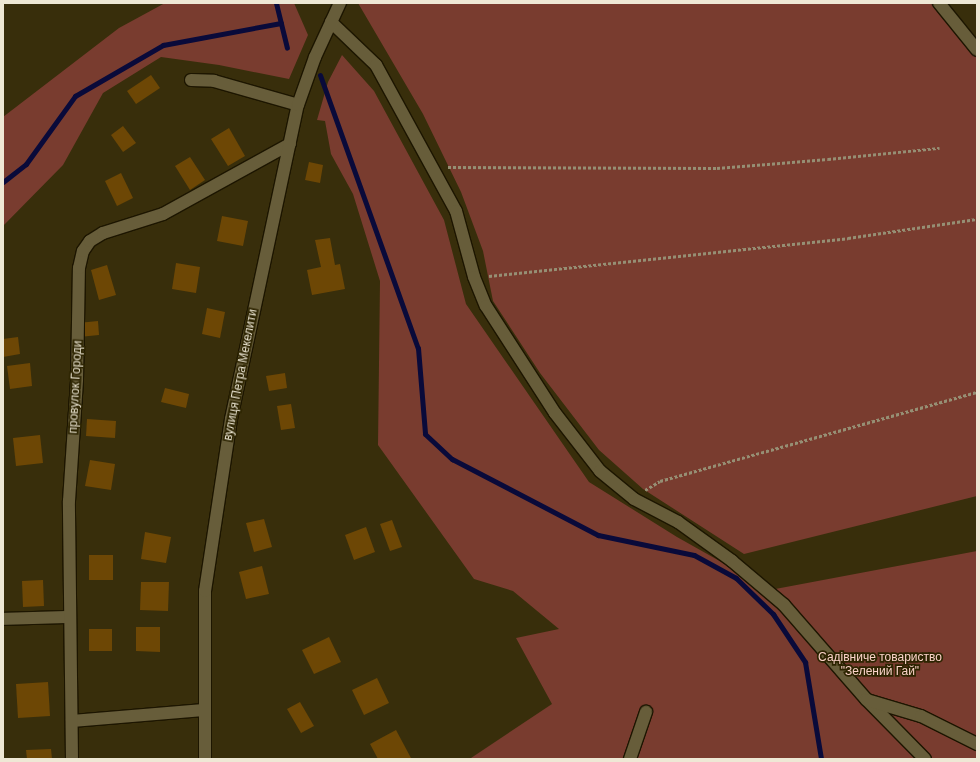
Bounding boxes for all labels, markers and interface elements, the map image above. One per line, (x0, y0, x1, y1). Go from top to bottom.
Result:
street label: вулиця Петра Мекелити (221, 308, 261, 442)
street label: провулок Городи (66, 340, 86, 434)
park label: Садівниче товариство "Зелений Гай" (818, 651, 942, 679)

